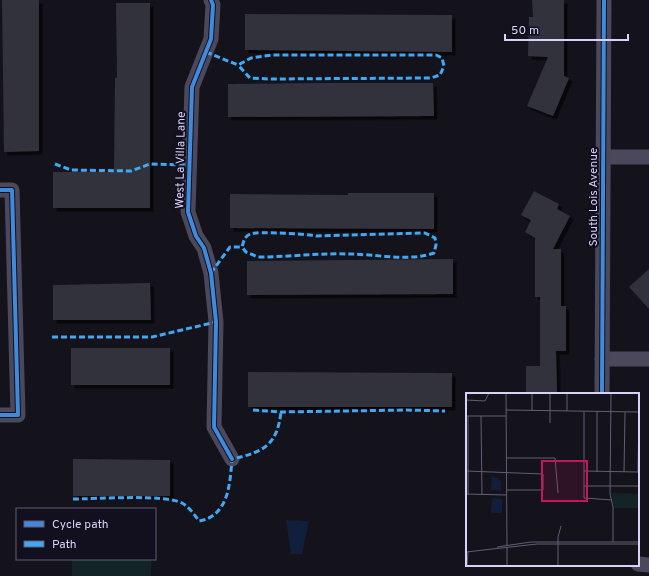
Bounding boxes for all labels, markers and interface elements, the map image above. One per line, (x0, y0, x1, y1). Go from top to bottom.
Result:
scale bar (505, 16, 628, 42)
text: 50 m (511, 23, 539, 39)
street label: West La Villa Lane (172, 111, 190, 209)
street label: South Lois Avenue (586, 148, 602, 246)
inset map (466, 393, 639, 566)
legend (16, 508, 156, 560)
text: Cycle path (52, 517, 109, 533)
text: Path (52, 537, 77, 553)

